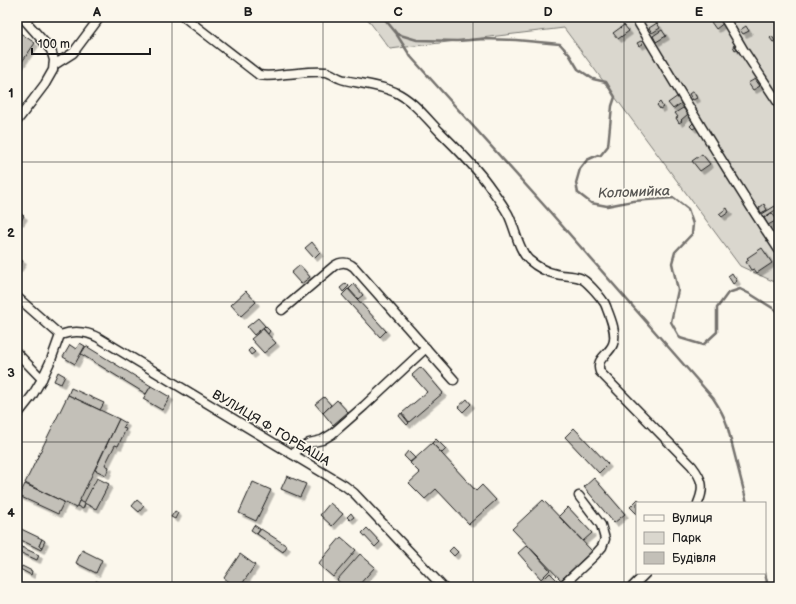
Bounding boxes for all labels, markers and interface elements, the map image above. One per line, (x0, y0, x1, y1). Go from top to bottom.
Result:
text: A (92, 4, 101, 20)
text: B (243, 4, 253, 20)
text: C (393, 4, 403, 20)
text: D (543, 4, 553, 20)
text: E (695, 4, 704, 20)
scale bar (32, 30, 150, 56)
text: 100 m (38, 37, 70, 52)
text: 1 (8, 85, 14, 101)
water label: Коломийка (598, 182, 670, 202)
text: 2 (7, 225, 15, 241)
text: 3 (7, 365, 15, 381)
street label: ВУЛИЦЯ Ф. ГОРБАША (209, 386, 333, 470)
legend (636, 502, 766, 574)
text: 4 (7, 505, 15, 521)
text: Вулиця (672, 511, 713, 526)
text: Парк (672, 531, 702, 546)
text: Будівля (672, 551, 716, 566)

